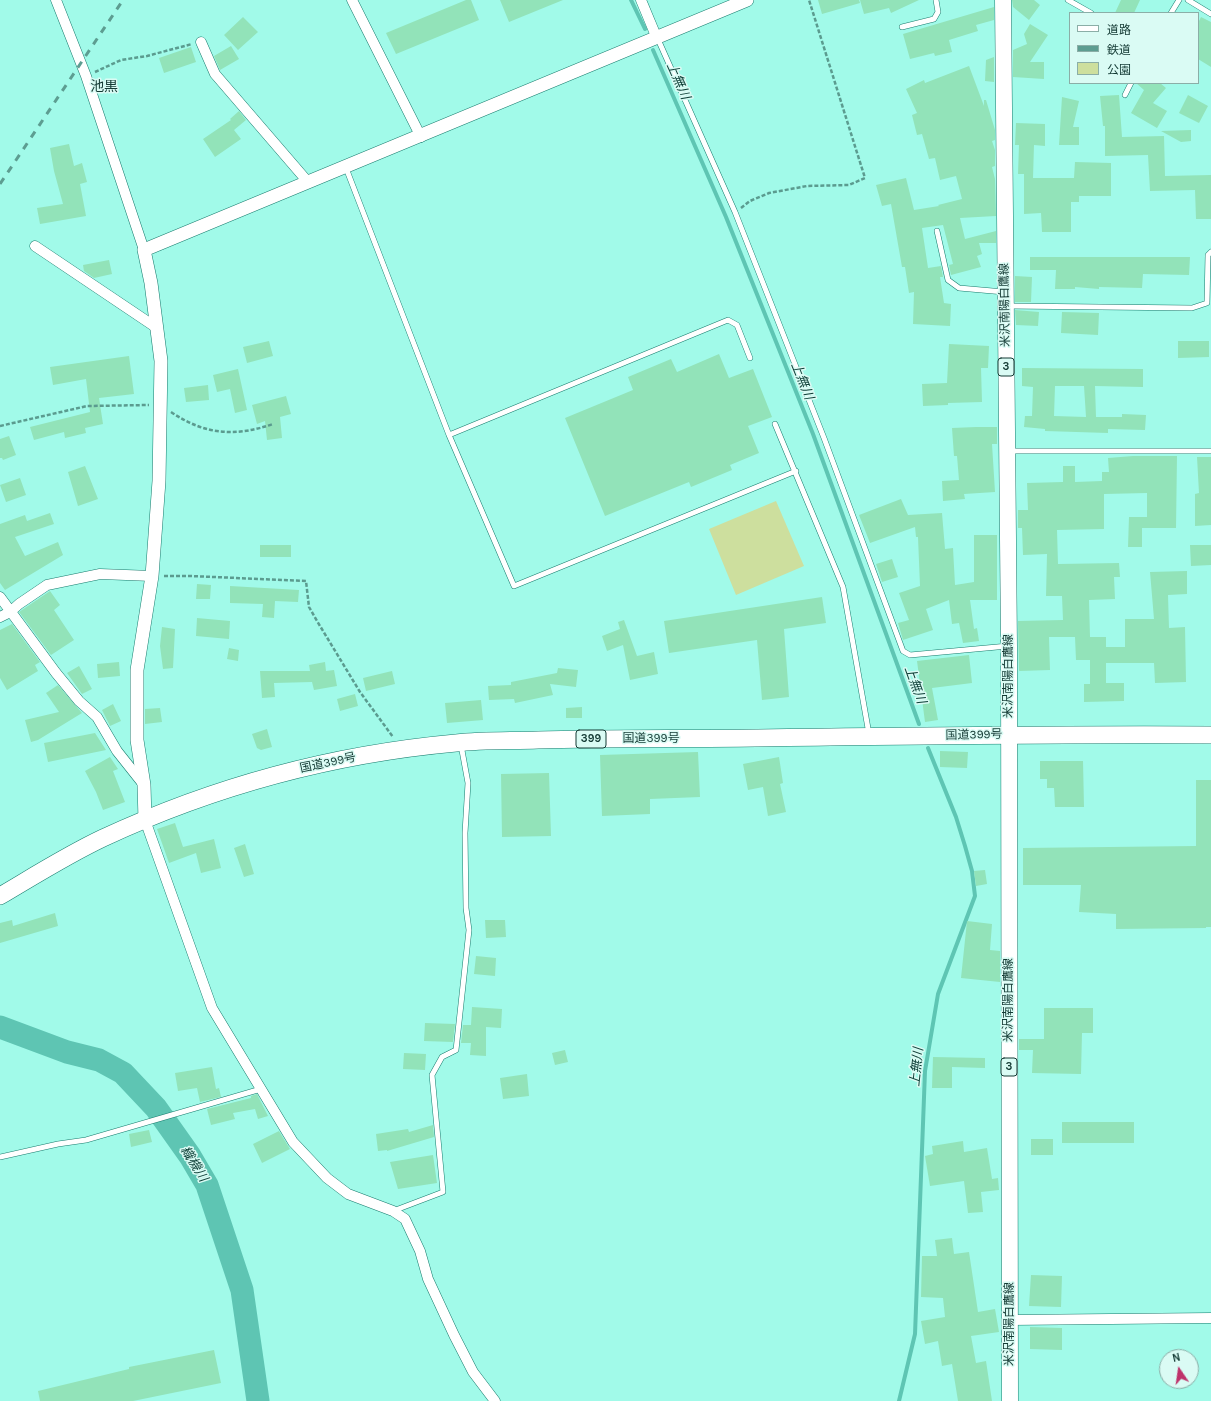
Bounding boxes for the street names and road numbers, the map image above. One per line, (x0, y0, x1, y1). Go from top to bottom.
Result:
street label: 米沢南陽白鷹線 (997, 263, 1013, 347)
road number: 3 (998, 358, 1014, 376)
street label: 米沢南陽白鷹線 (1002, 634, 1016, 718)
street label: 国道399号 (945, 727, 1003, 743)
road number: 399 (576, 730, 606, 748)
street label: 国道399号 (622, 732, 680, 746)
street label: 国道399号 (299, 750, 357, 776)
street label: 米沢南陽白鷹線 (1002, 958, 1016, 1042)
road number: 3 (1001, 1058, 1017, 1076)
street label: 米沢南陽白鷹線 (1003, 1282, 1017, 1366)

